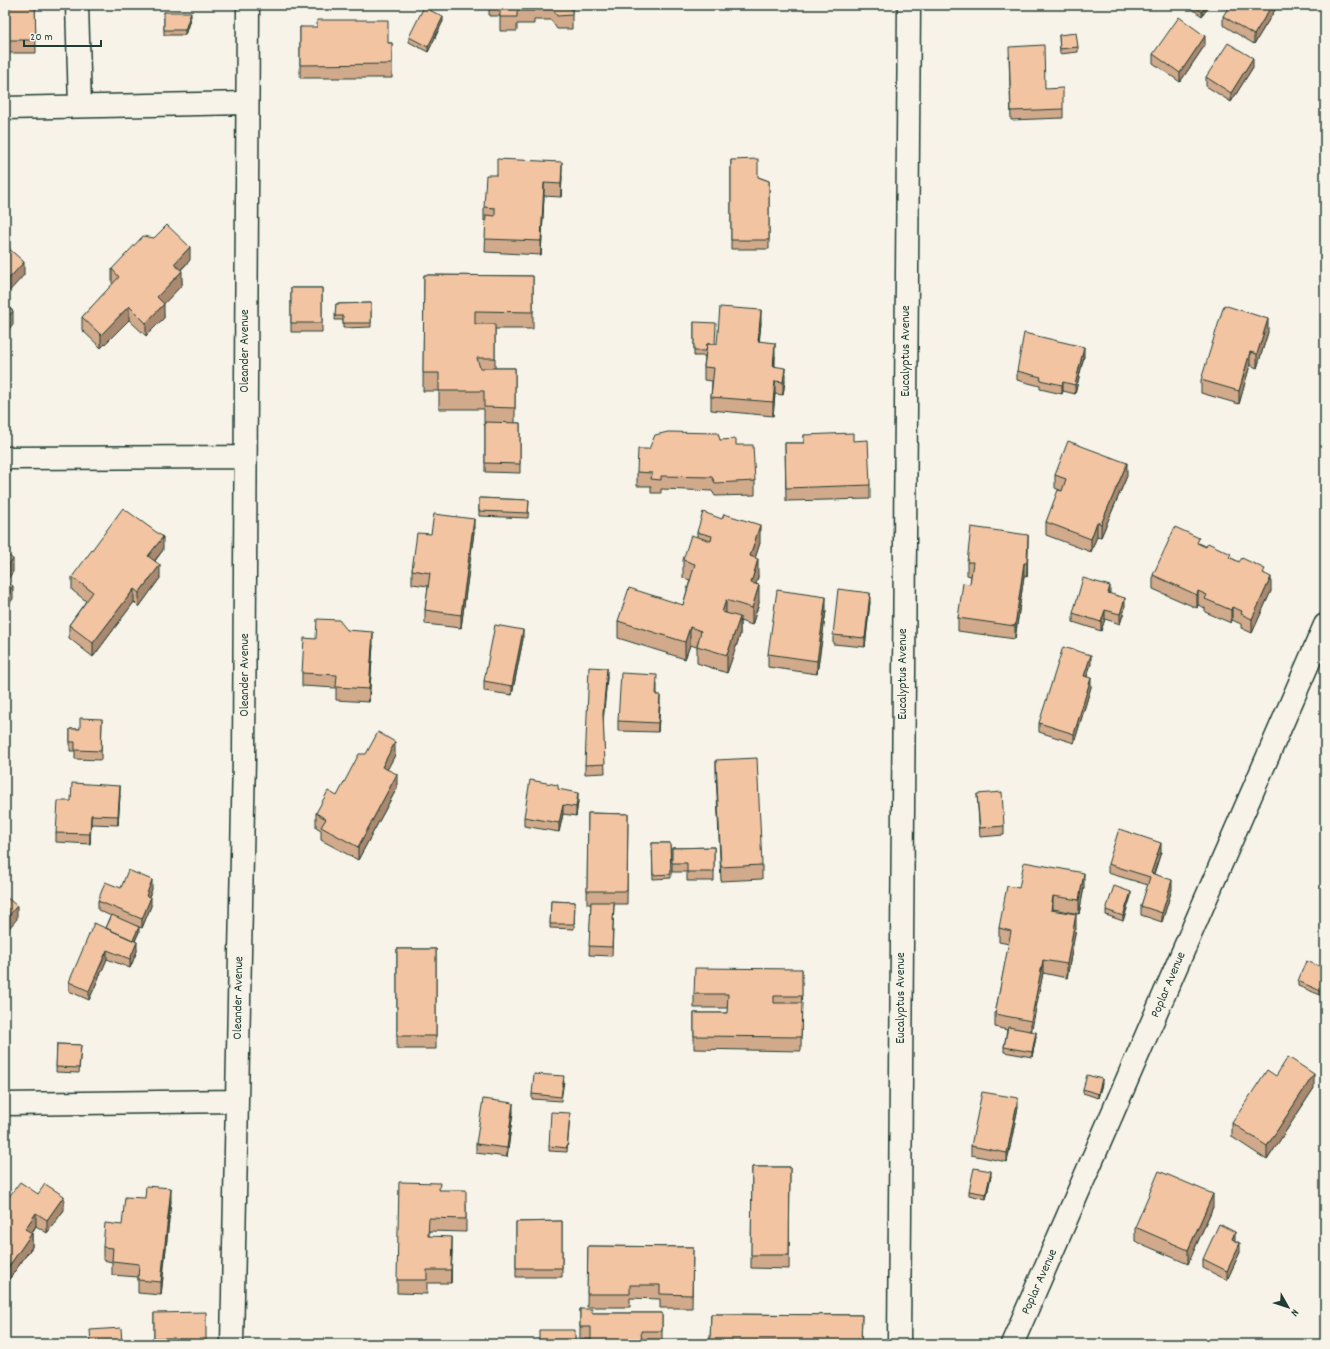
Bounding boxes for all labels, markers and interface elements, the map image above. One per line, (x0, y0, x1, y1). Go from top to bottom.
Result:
scale bar (24, 22, 101, 48)
text: 20 m (30, 29, 53, 46)
street label: Eucalyptus Avenue (897, 305, 916, 397)
street label: Oleander Avenue (236, 309, 255, 393)
street label: Eucalyptus Avenue (894, 628, 913, 720)
street label: Oleander Avenue (236, 633, 255, 717)
street label: Poplar Avenue (1147, 949, 1192, 1021)
street label: Eucalyptus Avenue (892, 952, 911, 1044)
street label: Oleander Avenue (229, 956, 249, 1040)
street label: Poplar Avenue (1017, 1246, 1063, 1318)
north arrow (1268, 1287, 1308, 1327)
text: N (1286, 1305, 1302, 1320)

